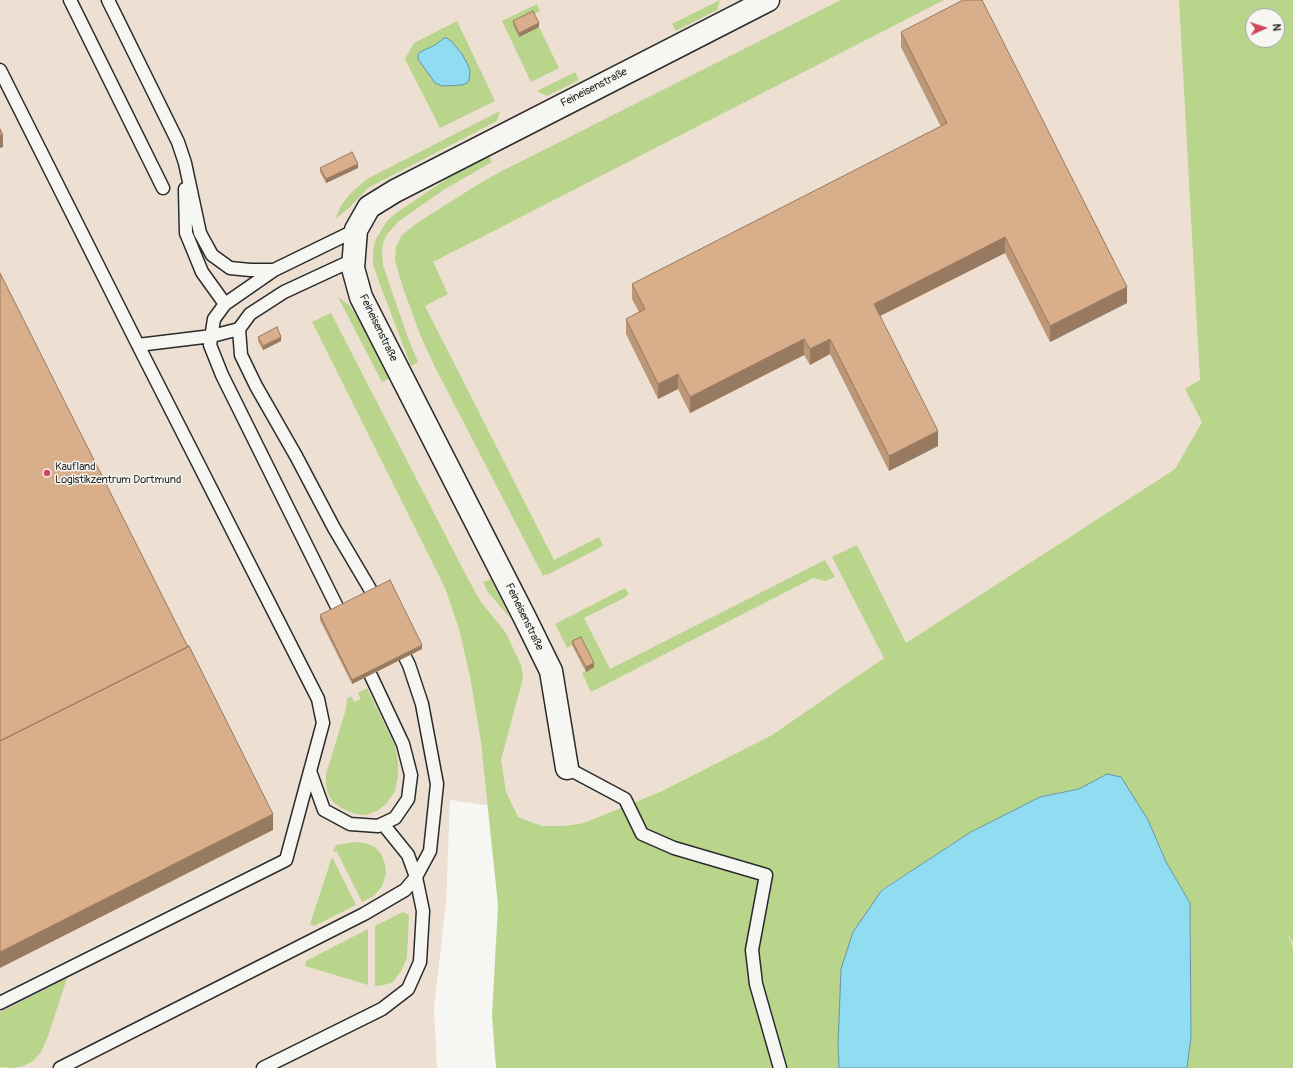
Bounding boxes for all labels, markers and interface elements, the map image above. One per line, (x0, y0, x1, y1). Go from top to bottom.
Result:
north arrow (1245, 8, 1285, 48)
text: N (1270, 23, 1283, 31)
street label: Feineisenstraße (558, 66, 630, 110)
street label: Feineisenstraße (356, 292, 400, 364)
place label: Kaufland Logistikzentrum Dortmund (55, 460, 181, 486)
marker: Kaufland Logistikzentrum Dortmund (42, 468, 52, 478)
street label: Feineisenstraße (502, 581, 546, 653)

